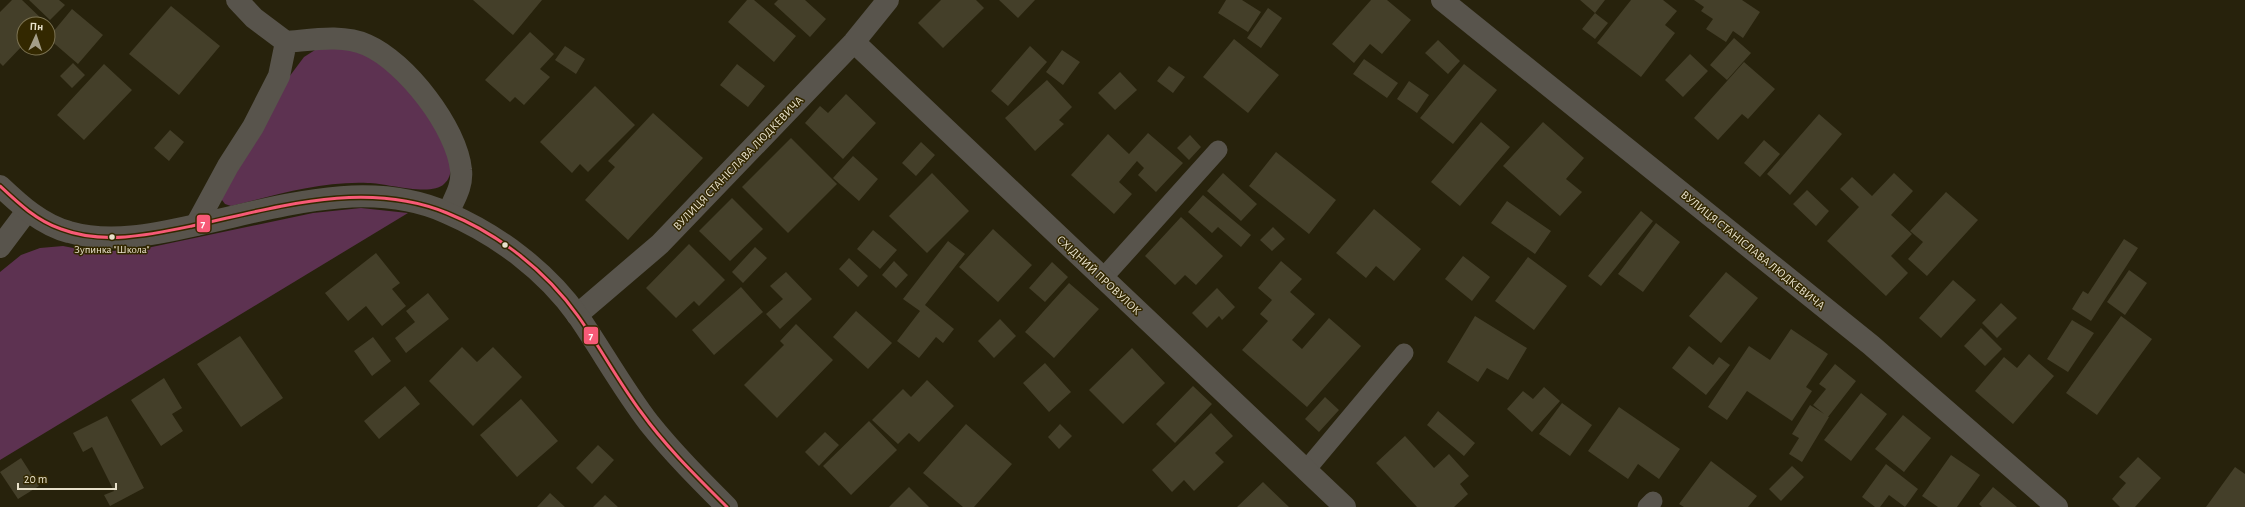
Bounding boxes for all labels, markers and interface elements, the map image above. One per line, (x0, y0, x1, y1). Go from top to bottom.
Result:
north arrow (16, 16, 56, 56)
text: Пн (30, 21, 43, 32)
street label: ВУЛИЦЯ СТАНІСЛАВА ЛЮДКЕВИЧА (671, 94, 805, 232)
street label: ВУЛИЦЯ СТАНІСЛАВА ЛЮДКЕВИЧА (1679, 188, 1827, 312)
line badge: 7 (196, 214, 211, 233)
text: 7 (201, 218, 206, 229)
marker: Зупинка "Школа" (107, 232, 117, 242)
street label: СХІДНИЙ ПРОВУЛОК (1055, 232, 1144, 317)
unlabelled marker (500, 240, 510, 250)
place label: Зупинка "Школа" (74, 244, 150, 255)
line badge: 7 (583, 326, 599, 345)
text: 7 (589, 330, 594, 341)
scale bar (18, 465, 116, 491)
text: 20 m (24, 473, 47, 485)

